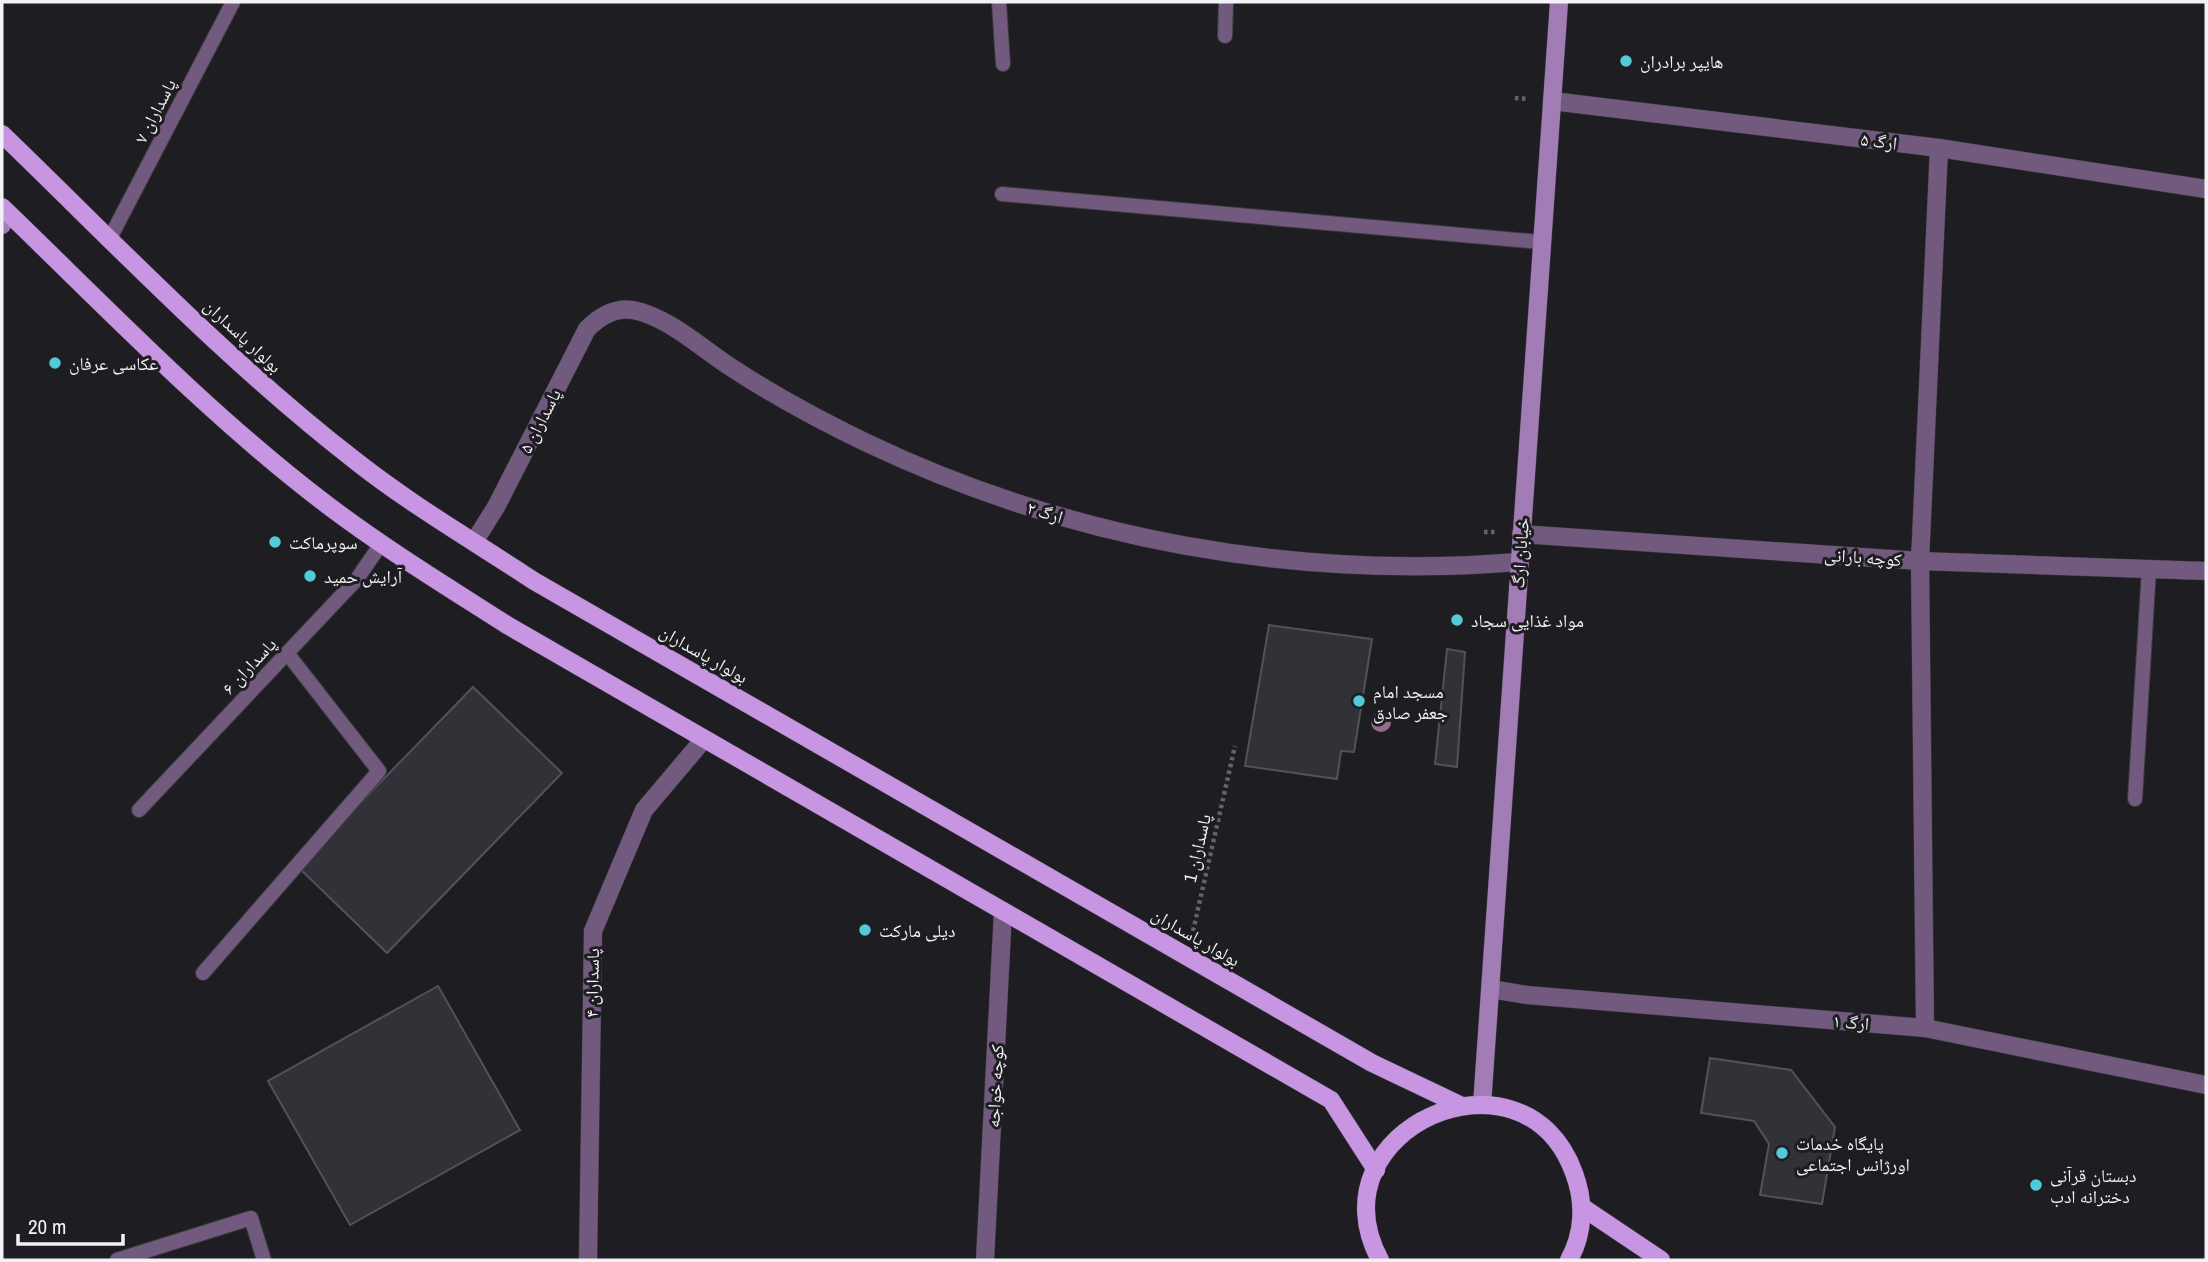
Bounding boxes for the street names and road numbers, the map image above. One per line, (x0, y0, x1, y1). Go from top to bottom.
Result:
street label: پاسداران ۷ (128, 74, 182, 148)
street label: ارگ ۵ (1859, 126, 1899, 156)
street label: بولوار پاسداران (199, 293, 287, 379)
street label: پاسداران ۵ (513, 384, 567, 458)
street label: ارگ ۲ (1024, 495, 1066, 529)
street label: خیابان ارگ (1505, 517, 1535, 589)
street label: کوچه بارانی (1823, 542, 1903, 572)
street label: بولوار پاسداران (655, 619, 753, 689)
street label: پاسداران ۶ (216, 632, 282, 700)
street label: پاسداران 1 (1177, 811, 1217, 885)
street label: بولوار پاسداران (1147, 902, 1245, 972)
street label: پاسداران ۴ (579, 948, 605, 1018)
street label: ارگ ۱ (1832, 1008, 1870, 1036)
street label: کوچه خواجه (980, 1043, 1010, 1128)

